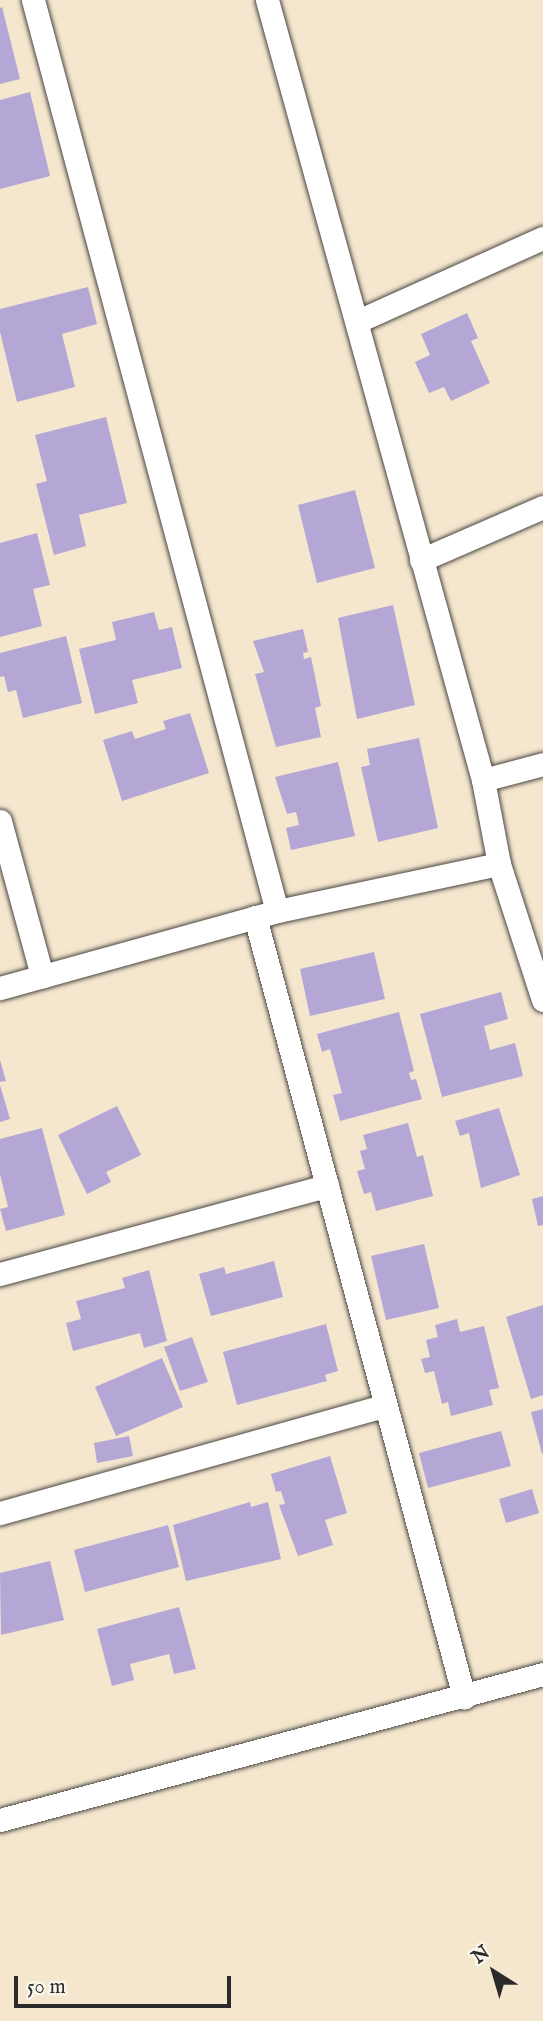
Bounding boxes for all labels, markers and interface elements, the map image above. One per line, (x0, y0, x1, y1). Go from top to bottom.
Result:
north arrow (459, 1937, 529, 2007)
text: N (468, 1941, 495, 1970)
scale bar (18, 1962, 234, 2006)
text: 50 m (27, 1974, 66, 2001)

